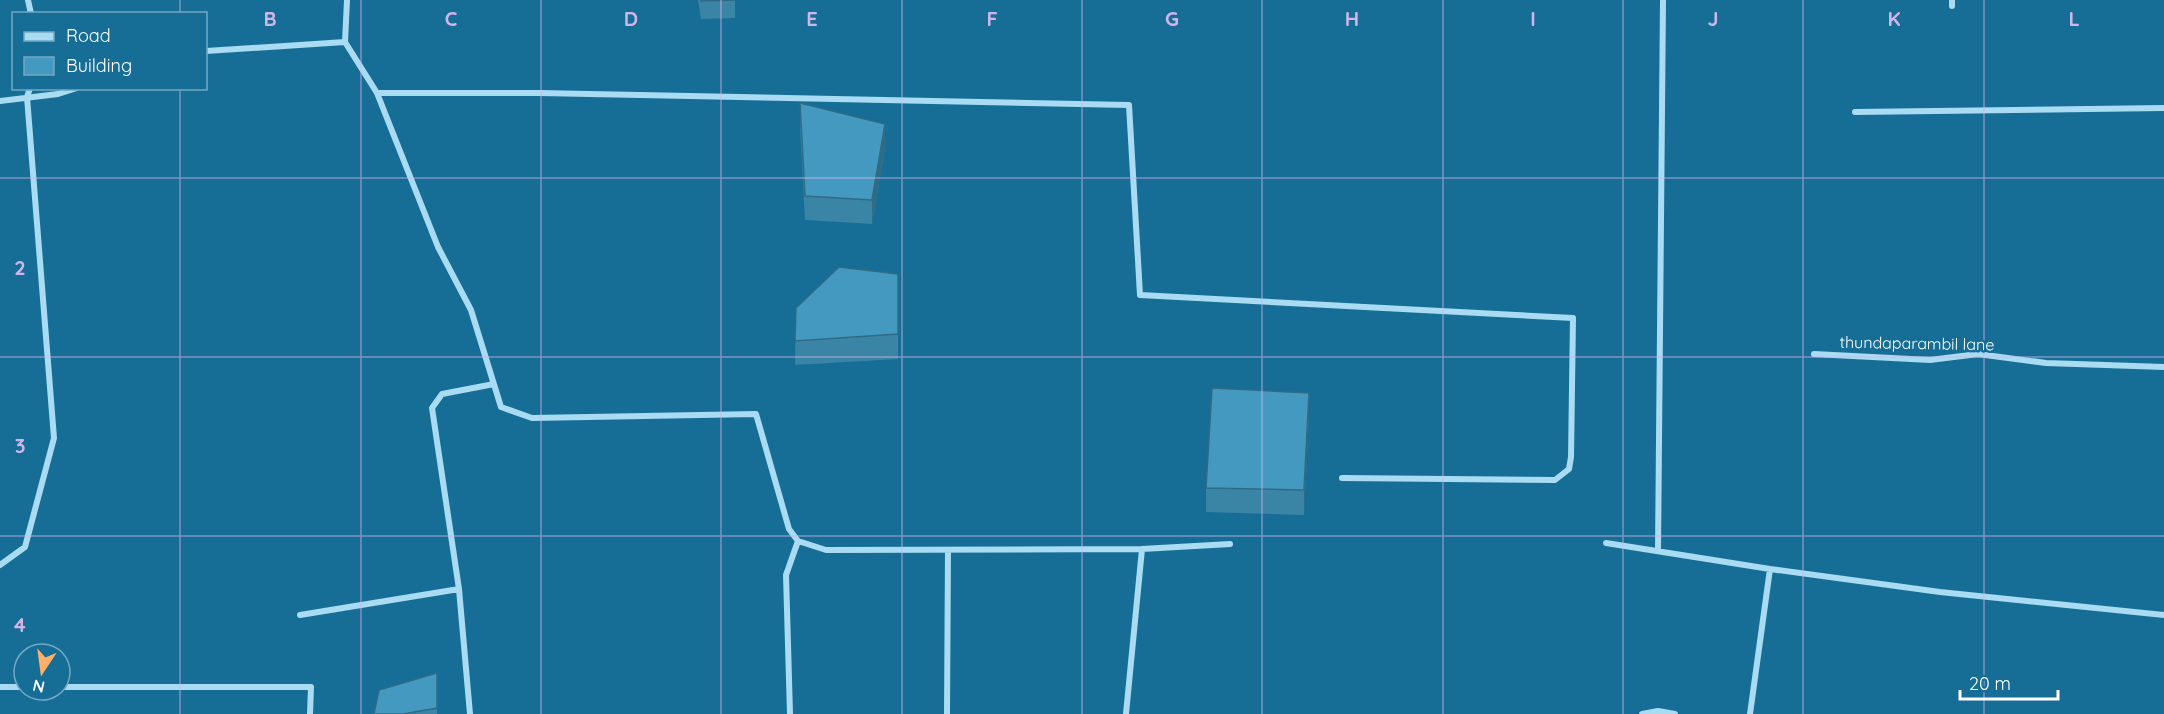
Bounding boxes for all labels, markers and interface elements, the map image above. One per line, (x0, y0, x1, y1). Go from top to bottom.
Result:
text: B (263, 6, 277, 31)
text: C (445, 6, 458, 31)
text: D (624, 6, 638, 31)
text: E (806, 6, 818, 31)
text: F (986, 6, 998, 31)
text: G (1165, 6, 1179, 31)
text: H (1345, 6, 1359, 31)
text: I (1530, 6, 1536, 31)
text: J (1707, 6, 1719, 31)
text: K (1887, 6, 1901, 31)
text: L (2068, 6, 2080, 31)
legend (12, 12, 207, 90)
text: Road (66, 24, 111, 47)
text: Building (66, 54, 132, 77)
text: 2 (14, 255, 26, 280)
street label: thundaparambil lane (1839, 332, 1995, 354)
text: 3 (15, 433, 25, 458)
text: 4 (14, 612, 26, 637)
north arrow (12, 642, 72, 702)
scale bar (1960, 663, 2058, 701)
text: 20 m (1969, 672, 2011, 695)
text: N (31, 676, 47, 698)

